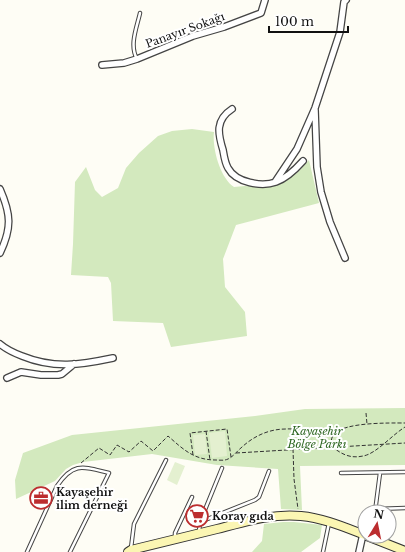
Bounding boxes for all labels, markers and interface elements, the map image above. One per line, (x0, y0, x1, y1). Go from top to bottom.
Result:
scale bar (269, 8, 348, 34)
street label: Panayır Sokağı (143, 9, 227, 51)
text: 100 m (275, 14, 314, 29)
park label: Kayaşehir Bölge Parkı (286, 424, 347, 451)
office icon: Kayaşehir ilim derneği (28, 485, 54, 511)
place label: Kayaşehir ilim derneği (56, 485, 128, 512)
supermarket icon: Koray gıda (184, 503, 210, 529)
north arrow (357, 504, 397, 544)
text: N (372, 506, 386, 522)
place label: Koray gıda (212, 509, 275, 523)

